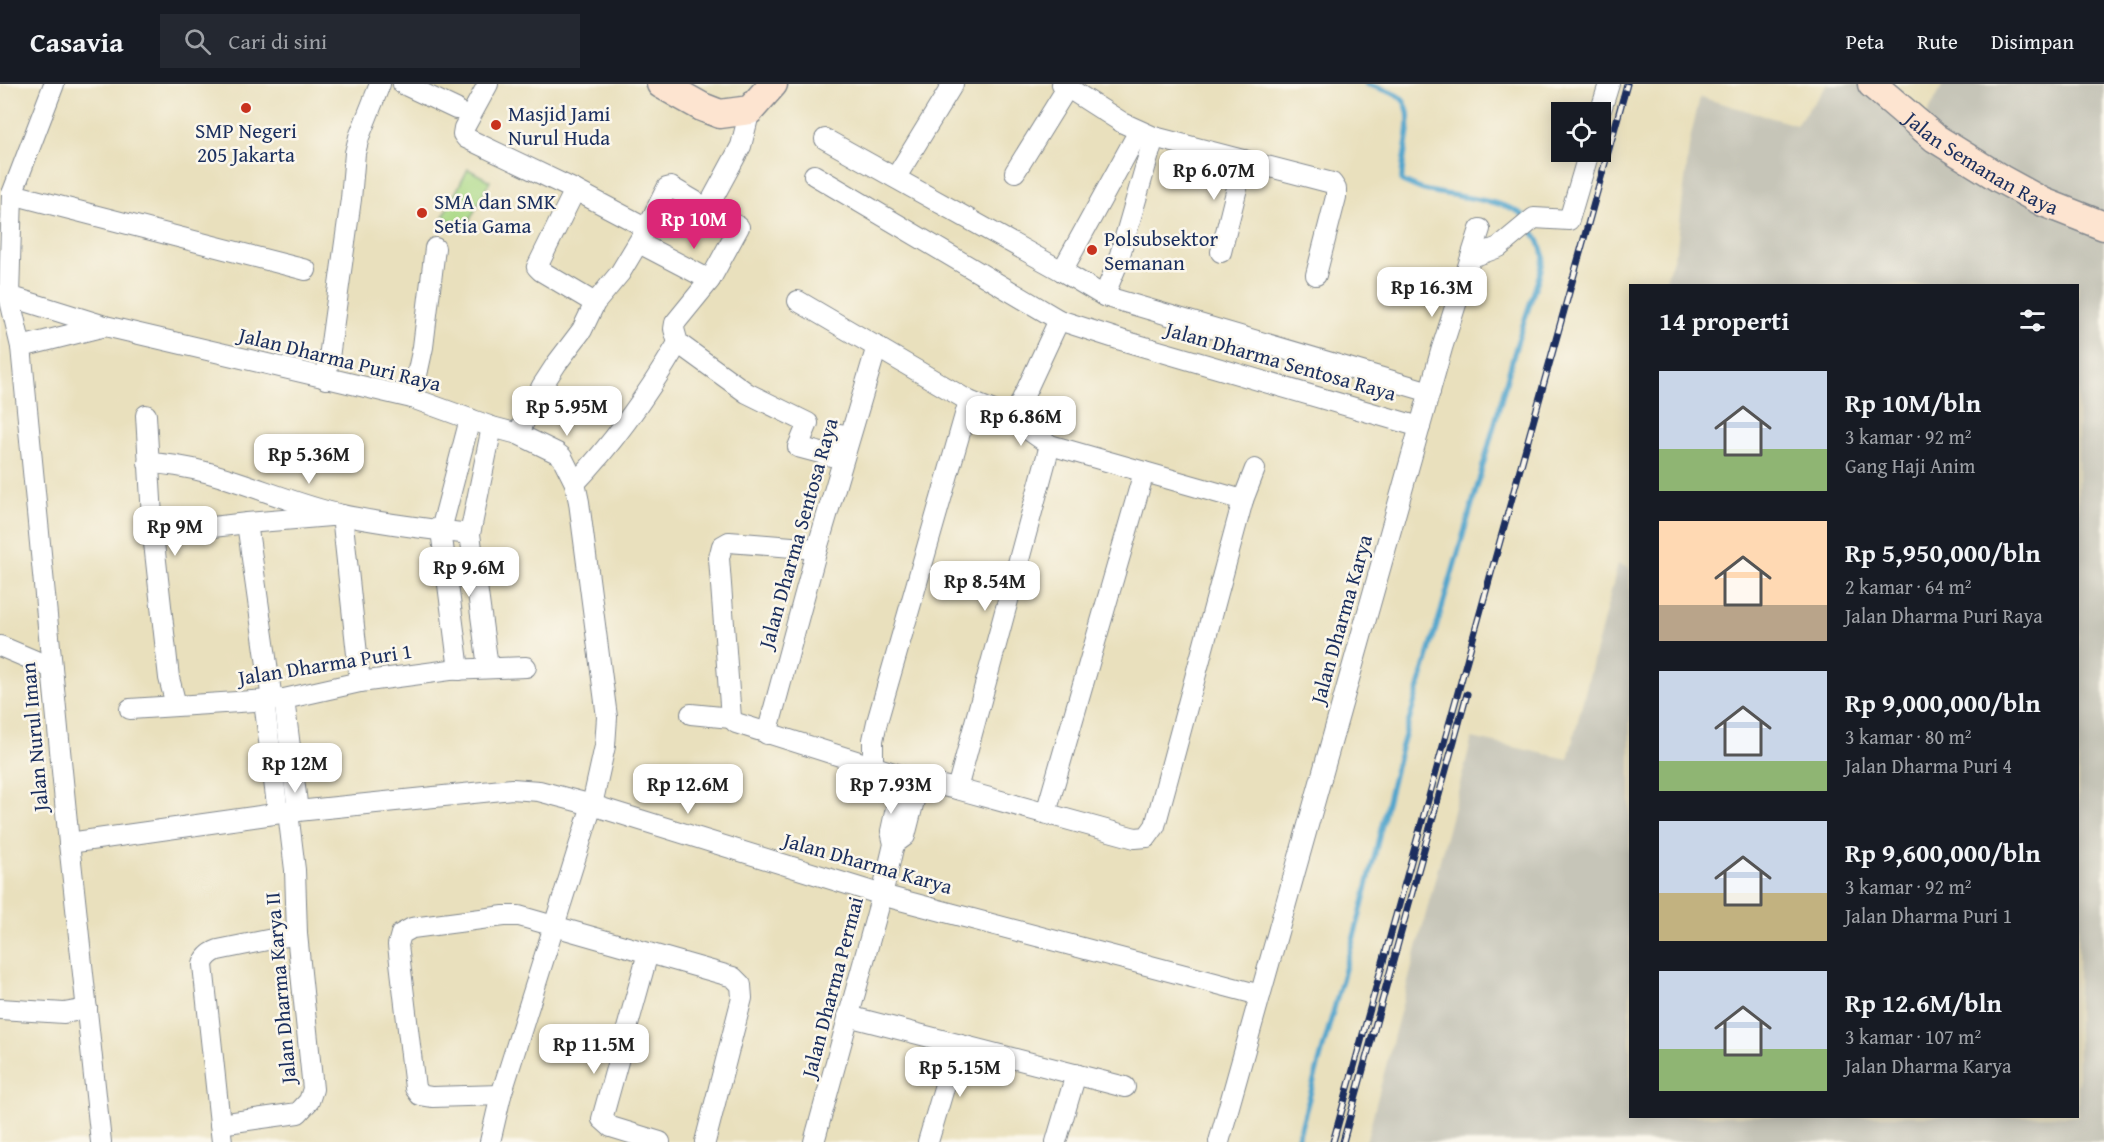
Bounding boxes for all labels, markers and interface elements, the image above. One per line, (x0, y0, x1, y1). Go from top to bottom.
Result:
search box (160, 14, 580, 68)
text: Casavia (30, 21, 124, 62)
icon: search (181, 25, 214, 58)
text: Cari di sini (229, 25, 327, 57)
text: Peta (1846, 26, 1884, 57)
text: Rute (1917, 26, 1958, 57)
text: Disimpan (1991, 26, 2074, 57)
place label: Masjid Jami Nurul Huda (508, 98, 611, 153)
marker: SMP Negeri 205 Jakarta (239, 101, 253, 115)
street label: Jalan Semanan Raya (1896, 101, 2063, 222)
map controls (1551, 102, 1611, 162)
button: locate (1551, 102, 1611, 162)
place label: SMP Negeri 205 Jakarta (195, 115, 297, 170)
marker: Masjid Jami Nurul Huda (489, 118, 503, 132)
pin: Rp 6.07M (1152, 150, 1276, 201)
text: Rp 6.07M (1173, 155, 1255, 184)
place label: SMA dan SMK Setia Gama (434, 186, 557, 241)
pin: Rp 10M (645, 199, 743, 250)
text: Rp 10M (661, 204, 727, 233)
marker: SMA dan SMK Setia Gama (415, 206, 429, 220)
place label: Polsubsektor Semanan (1104, 223, 1218, 278)
marker: Polsubsektor Semanan (1085, 243, 1099, 257)
pin: Rp 16.3M (1370, 267, 1494, 318)
text: Rp 16.3M (1391, 272, 1473, 301)
text: 14 properti (1659, 301, 1789, 340)
icon: filters (2016, 304, 2049, 337)
street label: Jalan Dharma Sentosa Raya (1159, 312, 1400, 409)
street label: Jalan Dharma Puri Raya (233, 318, 444, 399)
text: Rp 10M/bln (1845, 383, 1981, 422)
pin: Rp 5.95M (505, 386, 629, 437)
text: Rp 5.95M (526, 391, 608, 420)
icon: home (1707, 395, 1779, 467)
pin: Rp 6.86M (959, 396, 1083, 447)
text: Rp 6.86M (980, 401, 1062, 430)
street label: Jalan Dharma Sentosa Raya (749, 414, 846, 655)
text: 3 kamar · 92 m² (1845, 422, 1972, 451)
pin: Rp 5.36M (247, 434, 371, 485)
text: Rp 5.36M (268, 439, 350, 468)
text: Gang Haji Anim (1845, 451, 1975, 480)
pin: Rp 9M (133, 506, 217, 557)
text: Rp 9M (147, 511, 203, 540)
street label: Jalan Dharma Karya (1301, 531, 1380, 710)
text: Rp 5,950,000/bln (1845, 533, 2041, 572)
icon: home (1707, 545, 1779, 617)
pin: Rp 9.6M (414, 547, 524, 598)
text: Rp 9.6M (433, 552, 505, 581)
pin: Rp 8.54M (923, 561, 1047, 612)
text: Rp 8.54M (944, 566, 1026, 595)
text: 2 kamar · 64 m² (1845, 572, 1972, 601)
text: Jalan Dharma Puri Raya (1845, 601, 2043, 630)
street label: Jalan Dharma Puri 1 (233, 635, 414, 694)
street label: Jalan Nurul Iman (12, 661, 56, 816)
text: Rp 9,000,000/bln (1845, 683, 2041, 722)
icon: home (1707, 695, 1779, 767)
text: 3 kamar · 80 m² (1845, 722, 1972, 751)
pin: Rp 12M (246, 743, 344, 794)
text: Rp 12M (262, 748, 328, 777)
text: Jalan Dharma Puri 4 (1845, 751, 2012, 780)
pin: Rp 12.6M (626, 764, 750, 815)
pin: Rp 7.93M (829, 764, 953, 815)
text: Rp 12.6M (647, 769, 729, 798)
text: Rp 7.93M (850, 769, 932, 798)
street label: Jalan Dharma Karya (777, 823, 956, 902)
text: Rp 9,600,000/bln (1845, 833, 2041, 872)
icon: home (1707, 845, 1779, 917)
text: 3 kamar · 92 m² (1845, 872, 1972, 901)
street label: Jalan Dharma Karya II (256, 891, 304, 1088)
street label: Jalan Dharma Permai (792, 893, 871, 1084)
text: Jalan Dharma Puri 1 (1845, 901, 2012, 930)
text: Rp 12.6M/bln (1845, 983, 2002, 1022)
icon: home (1707, 995, 1779, 1067)
text: 3 kamar · 107 m² (1845, 1022, 1981, 1051)
pin: Rp 11.5M (532, 1024, 656, 1075)
text: Rp 11.5M (553, 1029, 635, 1058)
pin: Rp 5.15M (898, 1047, 1022, 1098)
text: Jalan Dharma Karya (1845, 1051, 2011, 1080)
text: Rp 5.15M (919, 1052, 1001, 1081)

